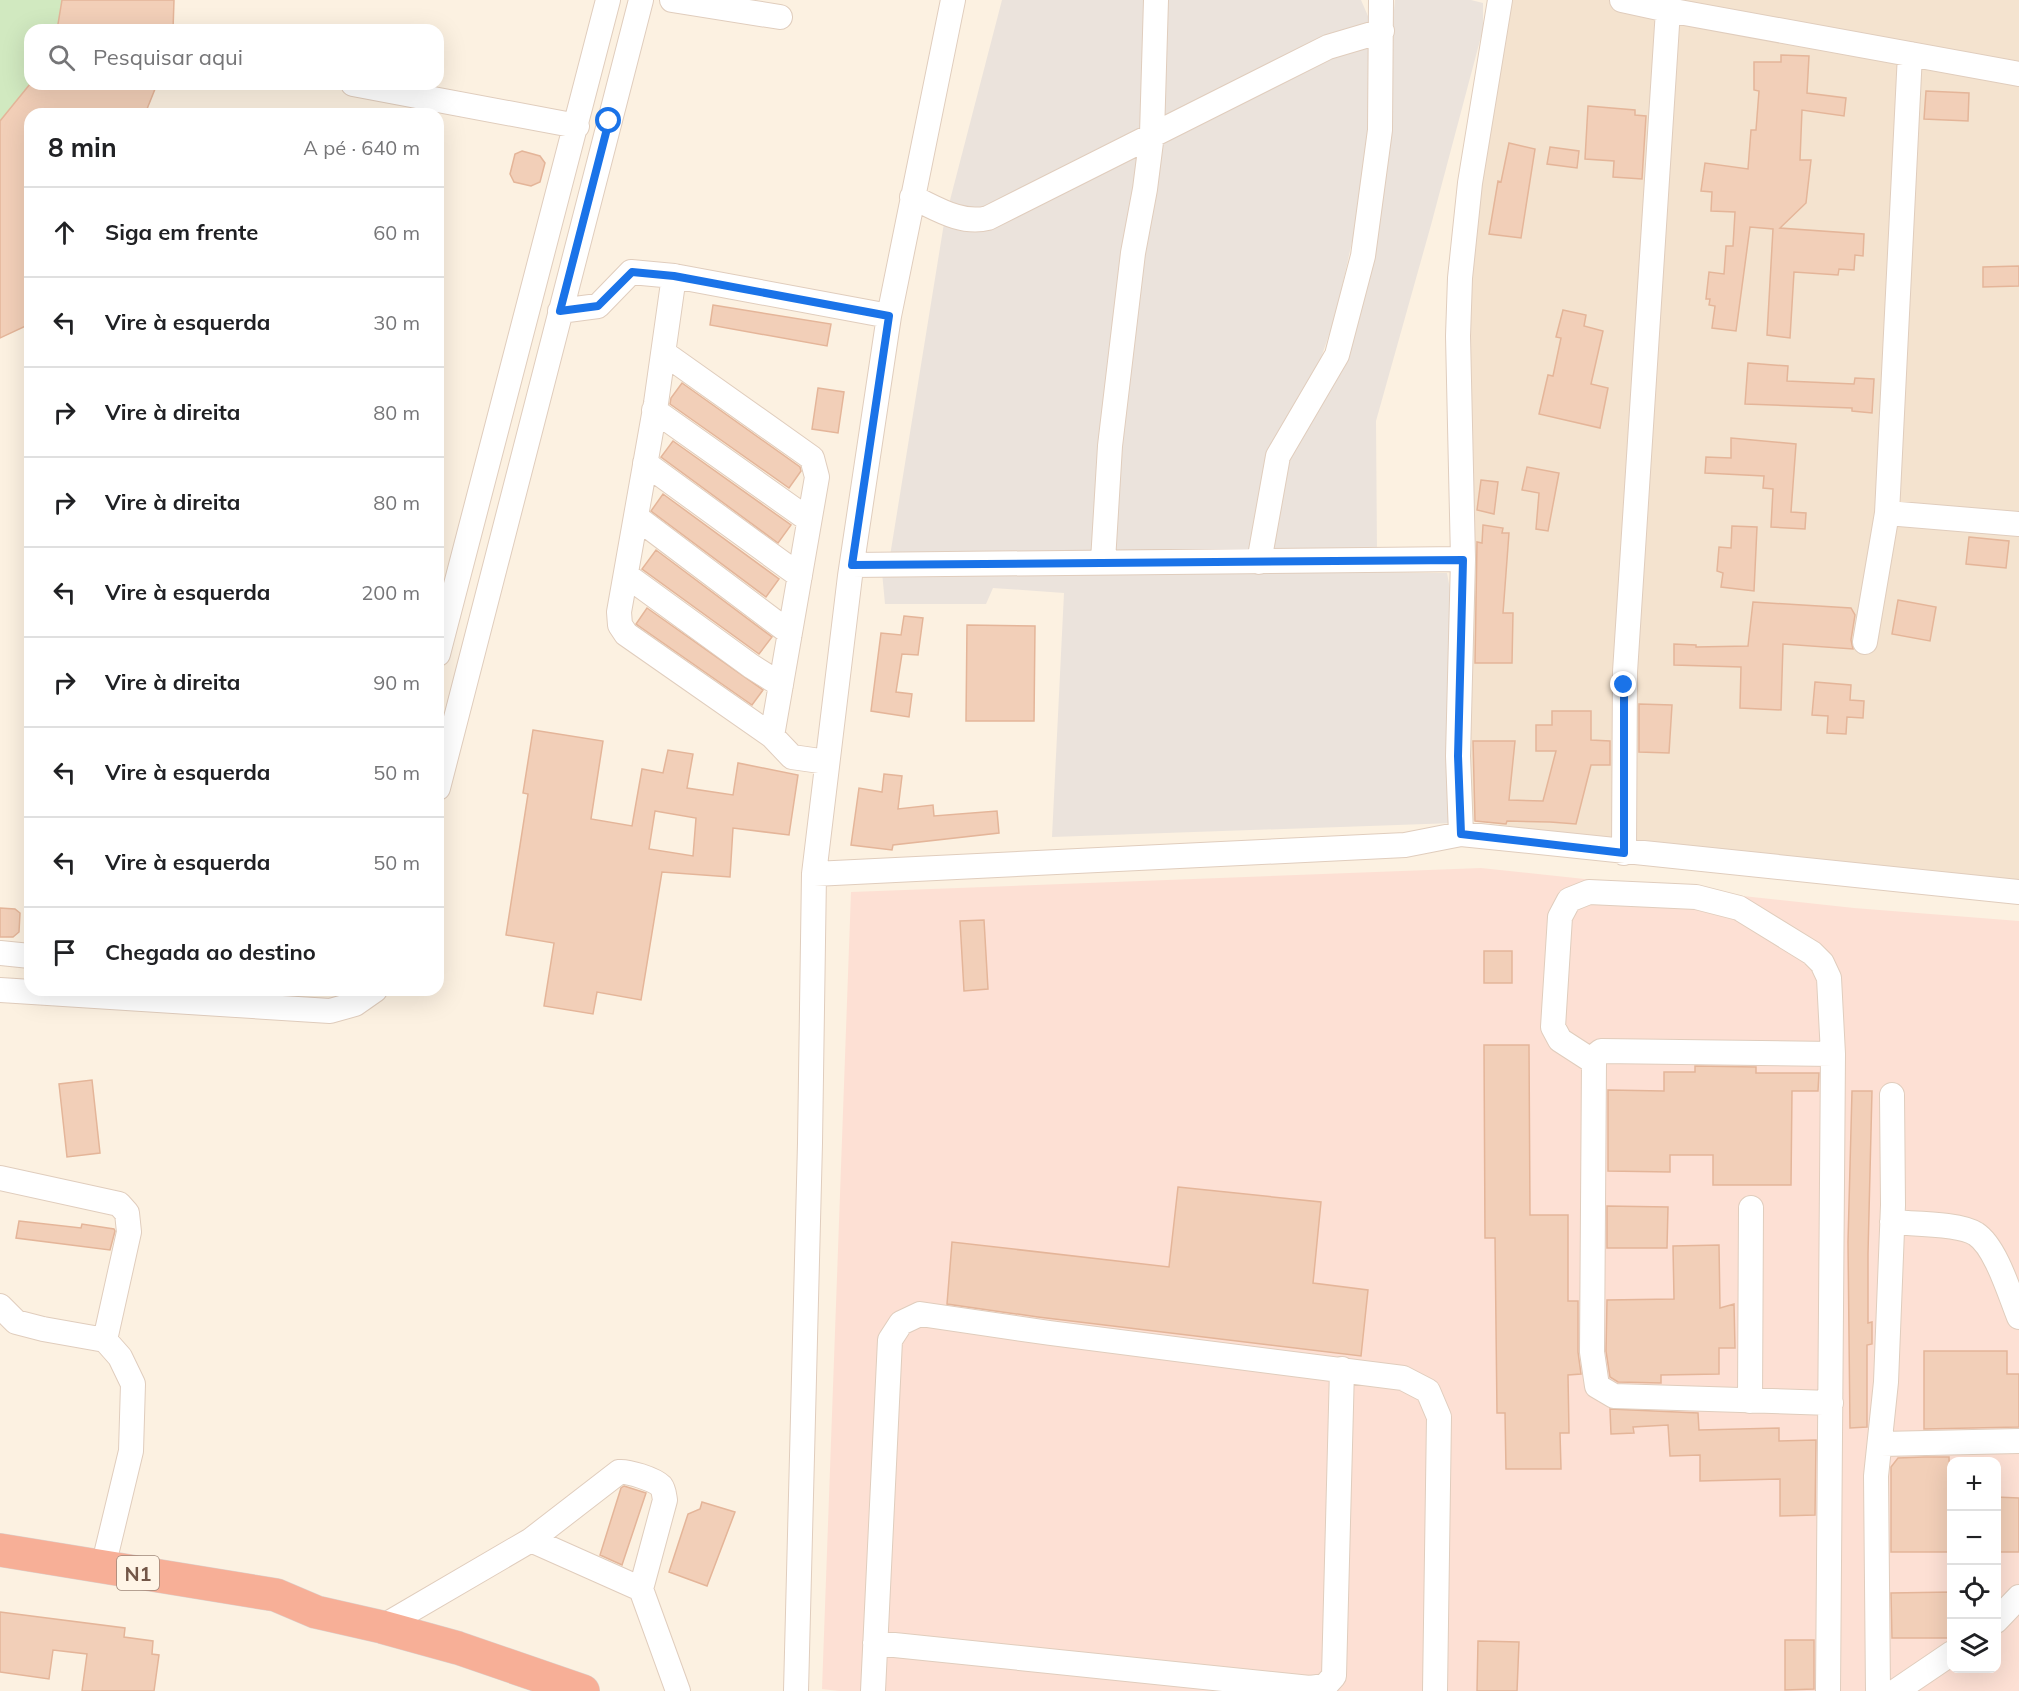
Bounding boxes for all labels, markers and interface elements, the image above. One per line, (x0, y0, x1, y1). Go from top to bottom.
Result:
search box (24, 24, 444, 90)
icon: search (45, 41, 78, 74)
text: Pesquisar aqui (93, 43, 243, 71)
route start (595, 107, 621, 133)
text: 8 min (48, 131, 117, 164)
text: A pé · 640 m (303, 135, 420, 160)
icon: ahead (48, 216, 81, 249)
text: Siga em frente (105, 218, 258, 246)
text: 60 m (373, 220, 420, 245)
icon: left (48, 306, 81, 339)
text: Vire à esquerda (105, 308, 270, 336)
text: 30 m (373, 310, 420, 335)
icon: right (48, 396, 81, 429)
text: Vire à direita (105, 398, 240, 426)
text: 80 m (373, 400, 420, 425)
icon: right (48, 486, 81, 519)
text: Vire à direita (105, 488, 240, 516)
text: 80 m (373, 490, 420, 515)
icon: left (48, 576, 81, 609)
text: Vire à esquerda (105, 578, 270, 606)
text: 200 m (361, 580, 420, 605)
icon: right (48, 666, 81, 699)
text: Vire à direita (105, 668, 240, 696)
text: 90 m (373, 670, 420, 695)
route end (1610, 671, 1636, 697)
icon: left (48, 756, 81, 789)
text: Vire à esquerda (105, 758, 270, 786)
text: 50 m (373, 760, 420, 785)
icon: left (48, 846, 81, 879)
text: Vire à esquerda (105, 848, 270, 876)
text: 50 m (373, 850, 420, 875)
icon: arrive (48, 936, 81, 969)
text: Chegada ao destino (105, 938, 316, 966)
map controls (1947, 1457, 2001, 1673)
button: + (1947, 1457, 2001, 1511)
button: − (1947, 1511, 2001, 1565)
road number: N1 (117, 1556, 159, 1590)
button: locate (1947, 1565, 2001, 1619)
button: layers (1947, 1619, 2001, 1673)

